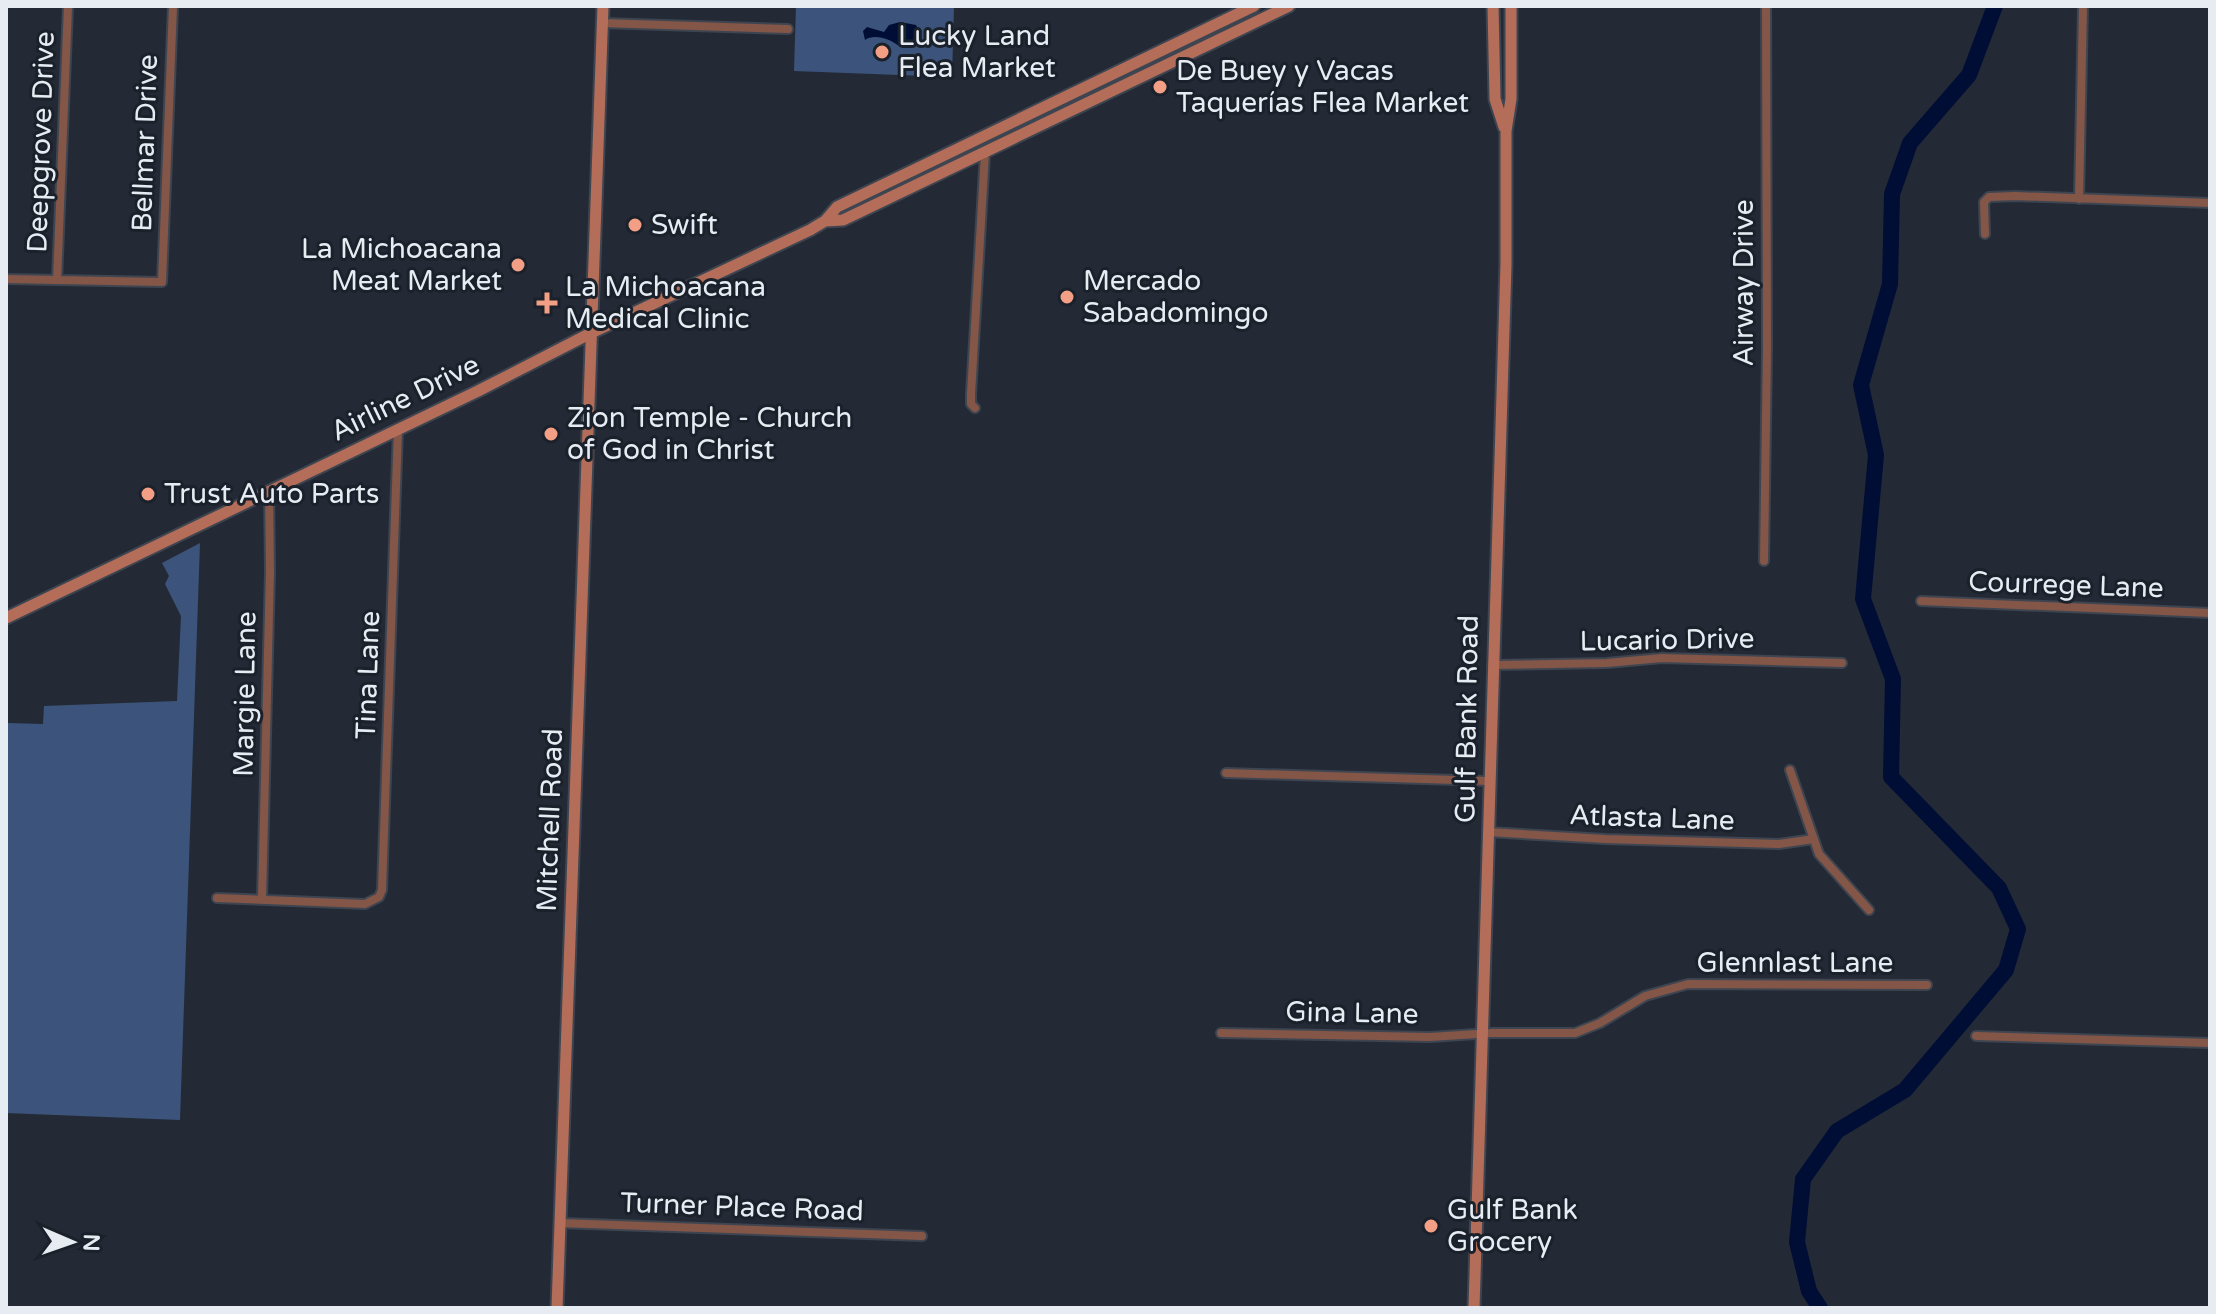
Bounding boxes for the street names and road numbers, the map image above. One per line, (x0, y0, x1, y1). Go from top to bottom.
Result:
street label: Deepgrove Drive (20, 31, 62, 253)
street label: Bellmar Drive (125, 54, 165, 232)
street label: Airway Drive (1727, 199, 1761, 367)
street label: Airline Drive (325, 347, 485, 449)
street label: Courrege Lane (1968, 565, 2164, 605)
street label: Tina Lane (349, 610, 387, 740)
street label: Margie Lane (227, 611, 263, 777)
street label: Gulf Bank Road (1448, 615, 1486, 823)
street label: Lucario Drive (1579, 621, 1755, 659)
street label: Mitchell Road (530, 728, 570, 912)
street label: Atlasta Lane (1569, 798, 1735, 838)
street label: Glennlast Lane (1697, 946, 1893, 980)
street label: Gina Lane (1285, 995, 1419, 1031)
street label: Turner Place Road (620, 1186, 864, 1228)

